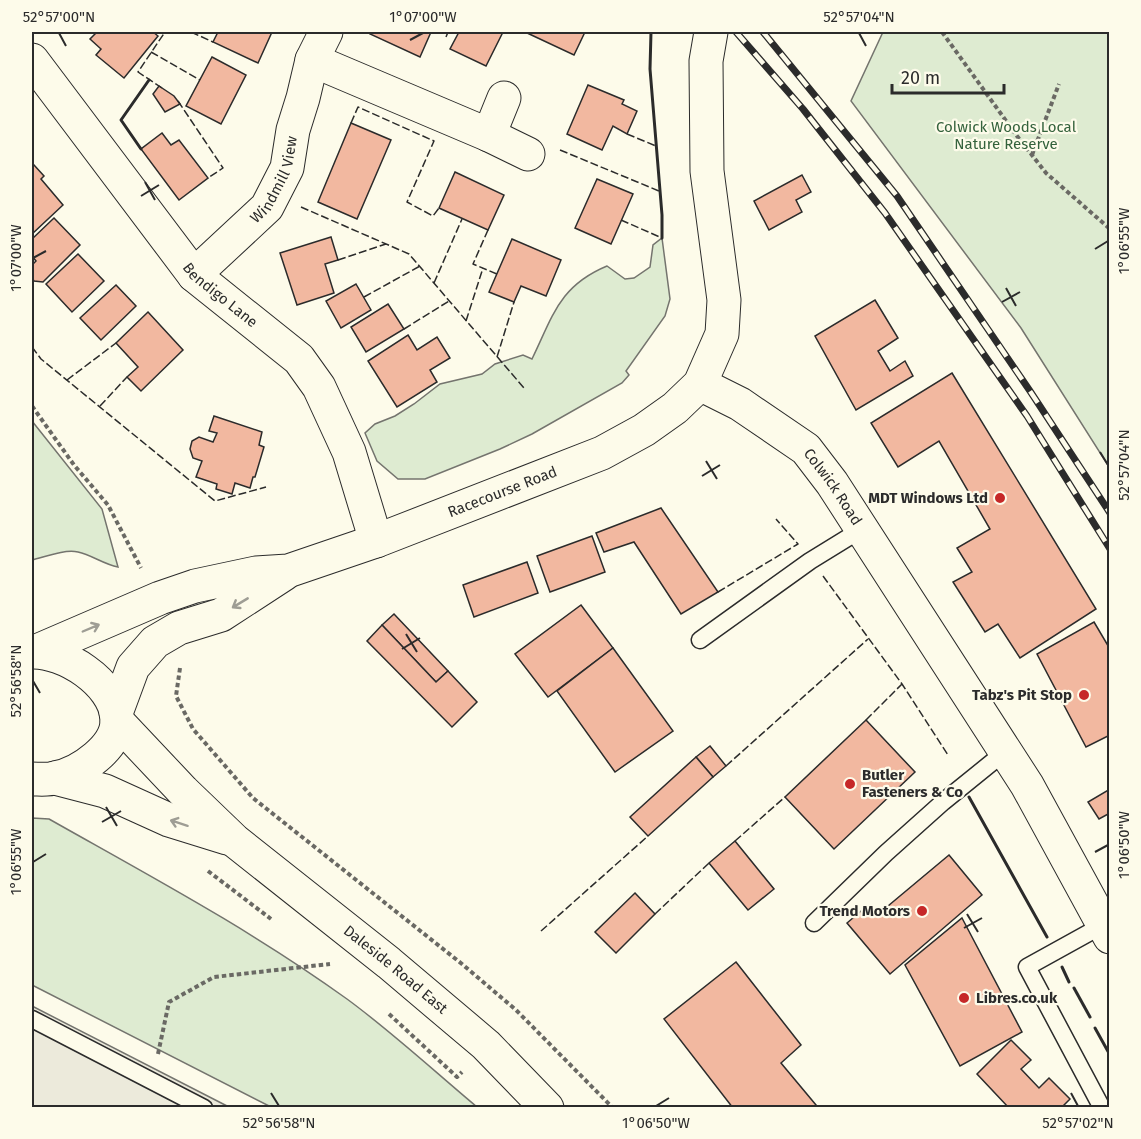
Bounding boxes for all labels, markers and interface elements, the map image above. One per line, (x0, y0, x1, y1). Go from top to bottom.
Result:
text: 52°57'00"N (23, 8, 95, 26)
text: 1°07'00"W (389, 8, 457, 26)
text: 52°57'04"N (823, 8, 895, 26)
scale bar (892, 57, 1004, 95)
text: 20 m (901, 67, 940, 89)
park label: Colwick Woods Local Nature Reserve (936, 118, 1077, 153)
street label: Windmill View (246, 134, 301, 227)
text: 1°06'55"W (1115, 207, 1133, 274)
text: 1°07'00"W (7, 224, 25, 292)
street label: Bendigo Lane (179, 259, 261, 331)
text: 52°57'04"N (1115, 429, 1133, 501)
street label: Colwick Road (800, 445, 866, 529)
street label: Racecourse Road (445, 462, 560, 521)
place label: MDT Windows Ltd (868, 489, 988, 507)
marker: MDT Windows Ltd (993, 491, 1007, 505)
one-way arrow (231, 597, 248, 610)
one-way arrow (82, 622, 100, 633)
text: 52°56'58"N (7, 645, 25, 717)
place label: Tabz's Pit Stop (972, 686, 1072, 704)
marker: Tabz's Pit Stop (1077, 688, 1091, 702)
place label: Butler Fasteners & Co (862, 766, 963, 801)
marker: Butler Fasteners & Co (843, 777, 857, 791)
text: 1°06'50"W (1115, 810, 1133, 879)
one-way arrow (170, 817, 189, 828)
text: 1°06'55"W (7, 828, 25, 895)
place label: Trend Motors (819, 902, 910, 920)
marker: Trend Motors (915, 904, 929, 918)
street label: Daleside Road East (340, 921, 452, 1018)
place label: Libres.co.uk (976, 989, 1058, 1007)
marker: Libres.co.uk (957, 991, 971, 1005)
text: 52°56'58"N (243, 1114, 315, 1132)
text: 1°06'50"W (622, 1114, 691, 1132)
text: 52°57'02"N (1042, 1114, 1114, 1132)

